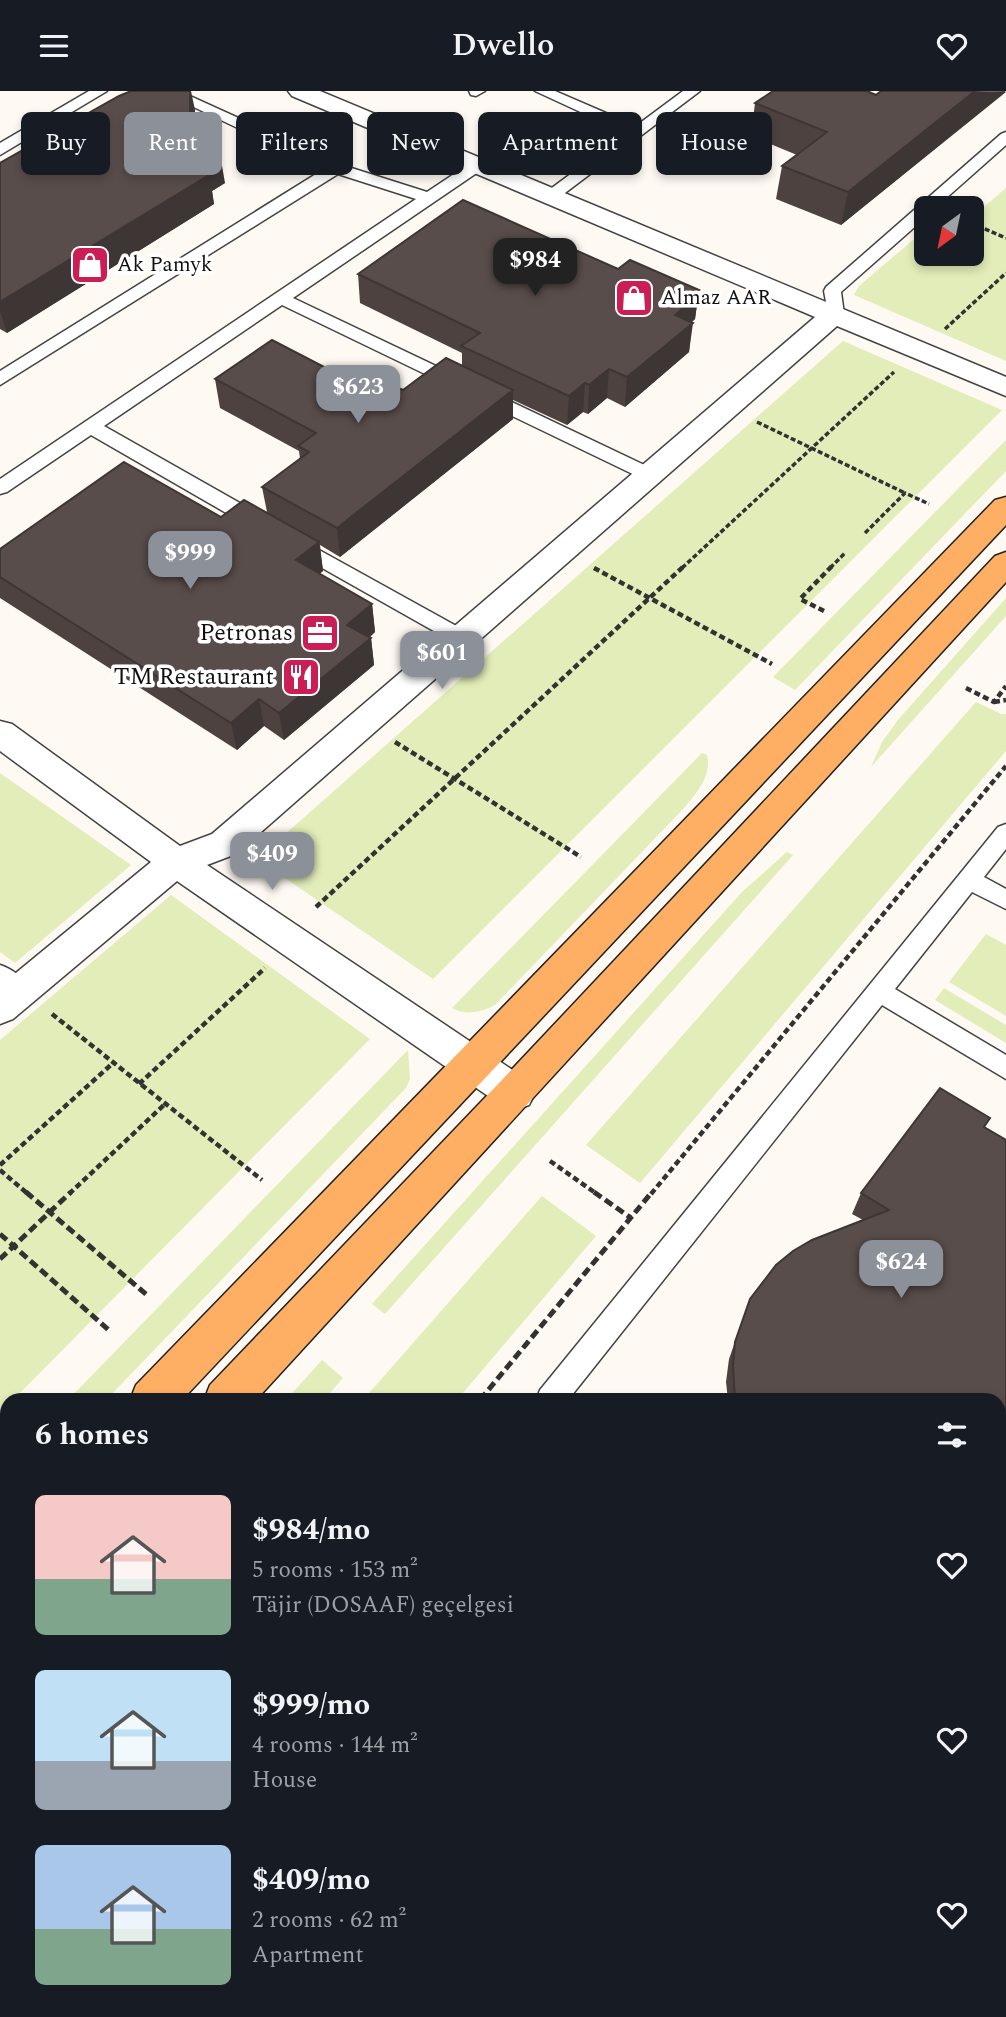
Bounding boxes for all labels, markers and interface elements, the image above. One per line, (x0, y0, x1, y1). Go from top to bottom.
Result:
text: Dwello (452, 21, 554, 70)
icon: menu (35, 27, 73, 65)
icon: heart (933, 27, 971, 65)
chip: Buy (21, 112, 110, 175)
chip: Rent (124, 112, 222, 175)
chip: Filters (236, 112, 353, 175)
chip: New (367, 112, 464, 175)
chip: Apartment (478, 112, 642, 175)
chip: House (656, 112, 772, 175)
north arrow (914, 196, 984, 266)
map controls (914, 196, 984, 266)
pin: $984 (494, 239, 576, 298)
text: $984 (509, 243, 561, 278)
shop icon: Ak Pamyk (69, 244, 111, 286)
place label: Ak Pamyk (117, 249, 213, 281)
shop icon: Almaz AAR (613, 277, 655, 319)
place label: Almaz AAR (661, 282, 771, 314)
pin: $623 (317, 365, 399, 425)
text: $623 (332, 370, 384, 405)
pin: $999 (149, 531, 231, 591)
text: $999 (164, 536, 216, 571)
office icon: Petronas (299, 612, 341, 654)
place label: Petronas (199, 615, 293, 651)
pin: $601 (401, 631, 483, 691)
text: $601 (416, 636, 468, 671)
restaurant icon: TM Restaurant (280, 656, 322, 698)
place label: TM Restaurant (114, 659, 274, 695)
pin: $409 (231, 833, 313, 892)
text: $409 (246, 837, 298, 872)
pin: $624 (860, 1241, 942, 1300)
text: $624 (875, 1245, 927, 1280)
text: 6 homes (35, 1412, 149, 1458)
icon: filters (933, 1416, 971, 1454)
text: $984/mo (252, 1507, 370, 1553)
icon: home (91, 1523, 175, 1607)
icon: heart (933, 1546, 971, 1584)
text: 5 rooms · 153 m² (252, 1553, 418, 1588)
text: Täjir (DOSAAF) geçelgesi (252, 1588, 514, 1623)
text: $999/mo (252, 1682, 370, 1728)
icon: home (91, 1698, 175, 1782)
icon: heart (933, 1721, 971, 1759)
text: 4 rooms · 144 m² (252, 1728, 418, 1763)
text: House (252, 1763, 317, 1798)
text: $409/mo (252, 1857, 370, 1903)
icon: home (91, 1873, 175, 1957)
icon: heart (933, 1896, 971, 1934)
text: 2 rooms · 62 m² (252, 1903, 406, 1938)
text: Apartment (252, 1938, 364, 1973)

